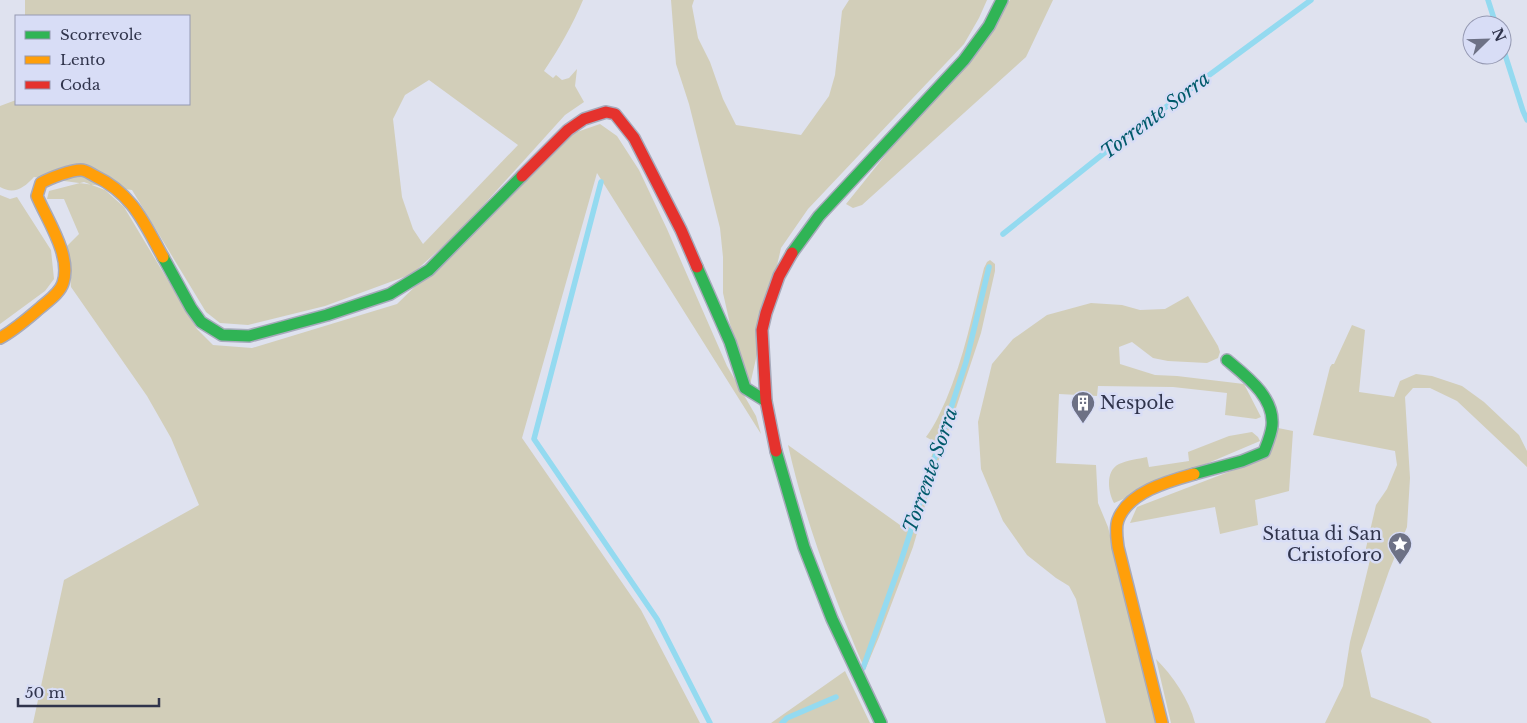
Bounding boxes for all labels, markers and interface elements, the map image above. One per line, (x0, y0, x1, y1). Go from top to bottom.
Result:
legend (15, 15, 190, 105)
north arrow (1462, 15, 1512, 65)
text: Scorrevole (60, 25, 142, 44)
text: N (1488, 25, 1510, 44)
text: Lento (60, 50, 106, 69)
water label: Torrente Sorra (1096, 67, 1214, 164)
text: Coda (60, 75, 101, 94)
building icon: Nespole (1070, 390, 1096, 424)
place label: Nespole (1100, 392, 1174, 414)
water label: Torrente Sorra (898, 405, 963, 536)
place label: Statua di San Cristoforo (1262, 523, 1382, 566)
place icon: Statua di San Cristoforo (1387, 531, 1413, 565)
scale bar (18, 676, 159, 708)
text: 50 m (25, 683, 65, 702)

